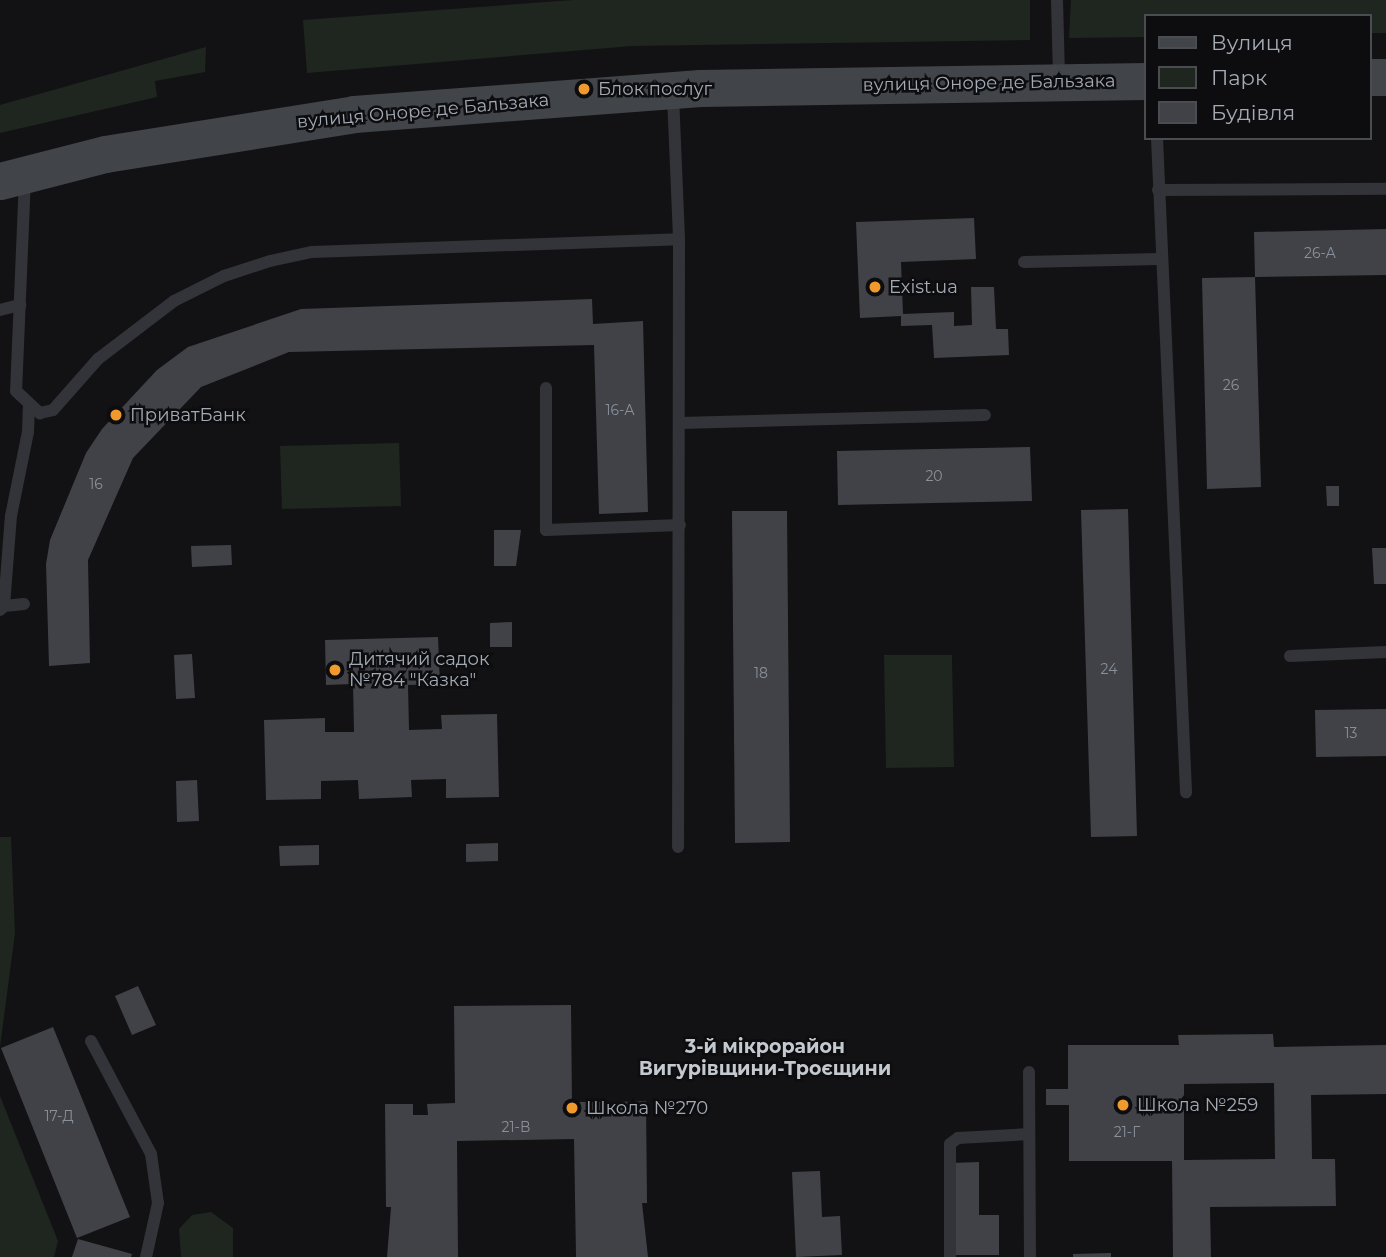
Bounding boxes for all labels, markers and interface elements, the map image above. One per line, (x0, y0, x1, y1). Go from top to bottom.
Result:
legend (1144, 14, 1372, 140)
text: Вулиця (1211, 30, 1293, 55)
text: Парк (1211, 65, 1267, 90)
street label: вулиця Оноре де Бальзака (862, 70, 1116, 96)
place label: Блок послуг (598, 78, 712, 100)
marker: Блок послуг (576, 81, 592, 97)
street label: вулиця Оноре де Бальзака (296, 89, 550, 133)
text: Будівля (1211, 100, 1295, 125)
house number: 26-А (1304, 245, 1336, 261)
place label: Exist.ua (889, 276, 958, 298)
marker: Exist.ua (867, 279, 883, 295)
house number: 26 (1223, 377, 1239, 393)
house number: 16-А (605, 402, 635, 418)
place label: ПриватБанк (130, 404, 246, 426)
marker: ПриватБанк (108, 407, 124, 423)
house number: 20 (925, 468, 943, 484)
house number: 16 (89, 476, 103, 492)
place label: Дитячий садок №784 "Казка" (349, 649, 489, 692)
house number: 24 (1101, 661, 1117, 677)
marker: Дитячий садок №784 "Казка" (327, 662, 343, 678)
house number: 18 (754, 665, 768, 681)
house number: 13 (1345, 725, 1357, 741)
district label: 3-й мікрорайон Вигурівщини-Троєщини (639, 1036, 891, 1080)
place label: Школа №259 (1137, 1094, 1258, 1116)
place label: Школа №270 (586, 1097, 708, 1119)
marker: Школа №259 (1115, 1097, 1131, 1113)
marker: Школа №270 (564, 1100, 580, 1116)
house number: 17-Д (45, 1108, 73, 1124)
house number: 21-В (502, 1119, 530, 1135)
house number: 21-Г (1114, 1124, 1140, 1140)

